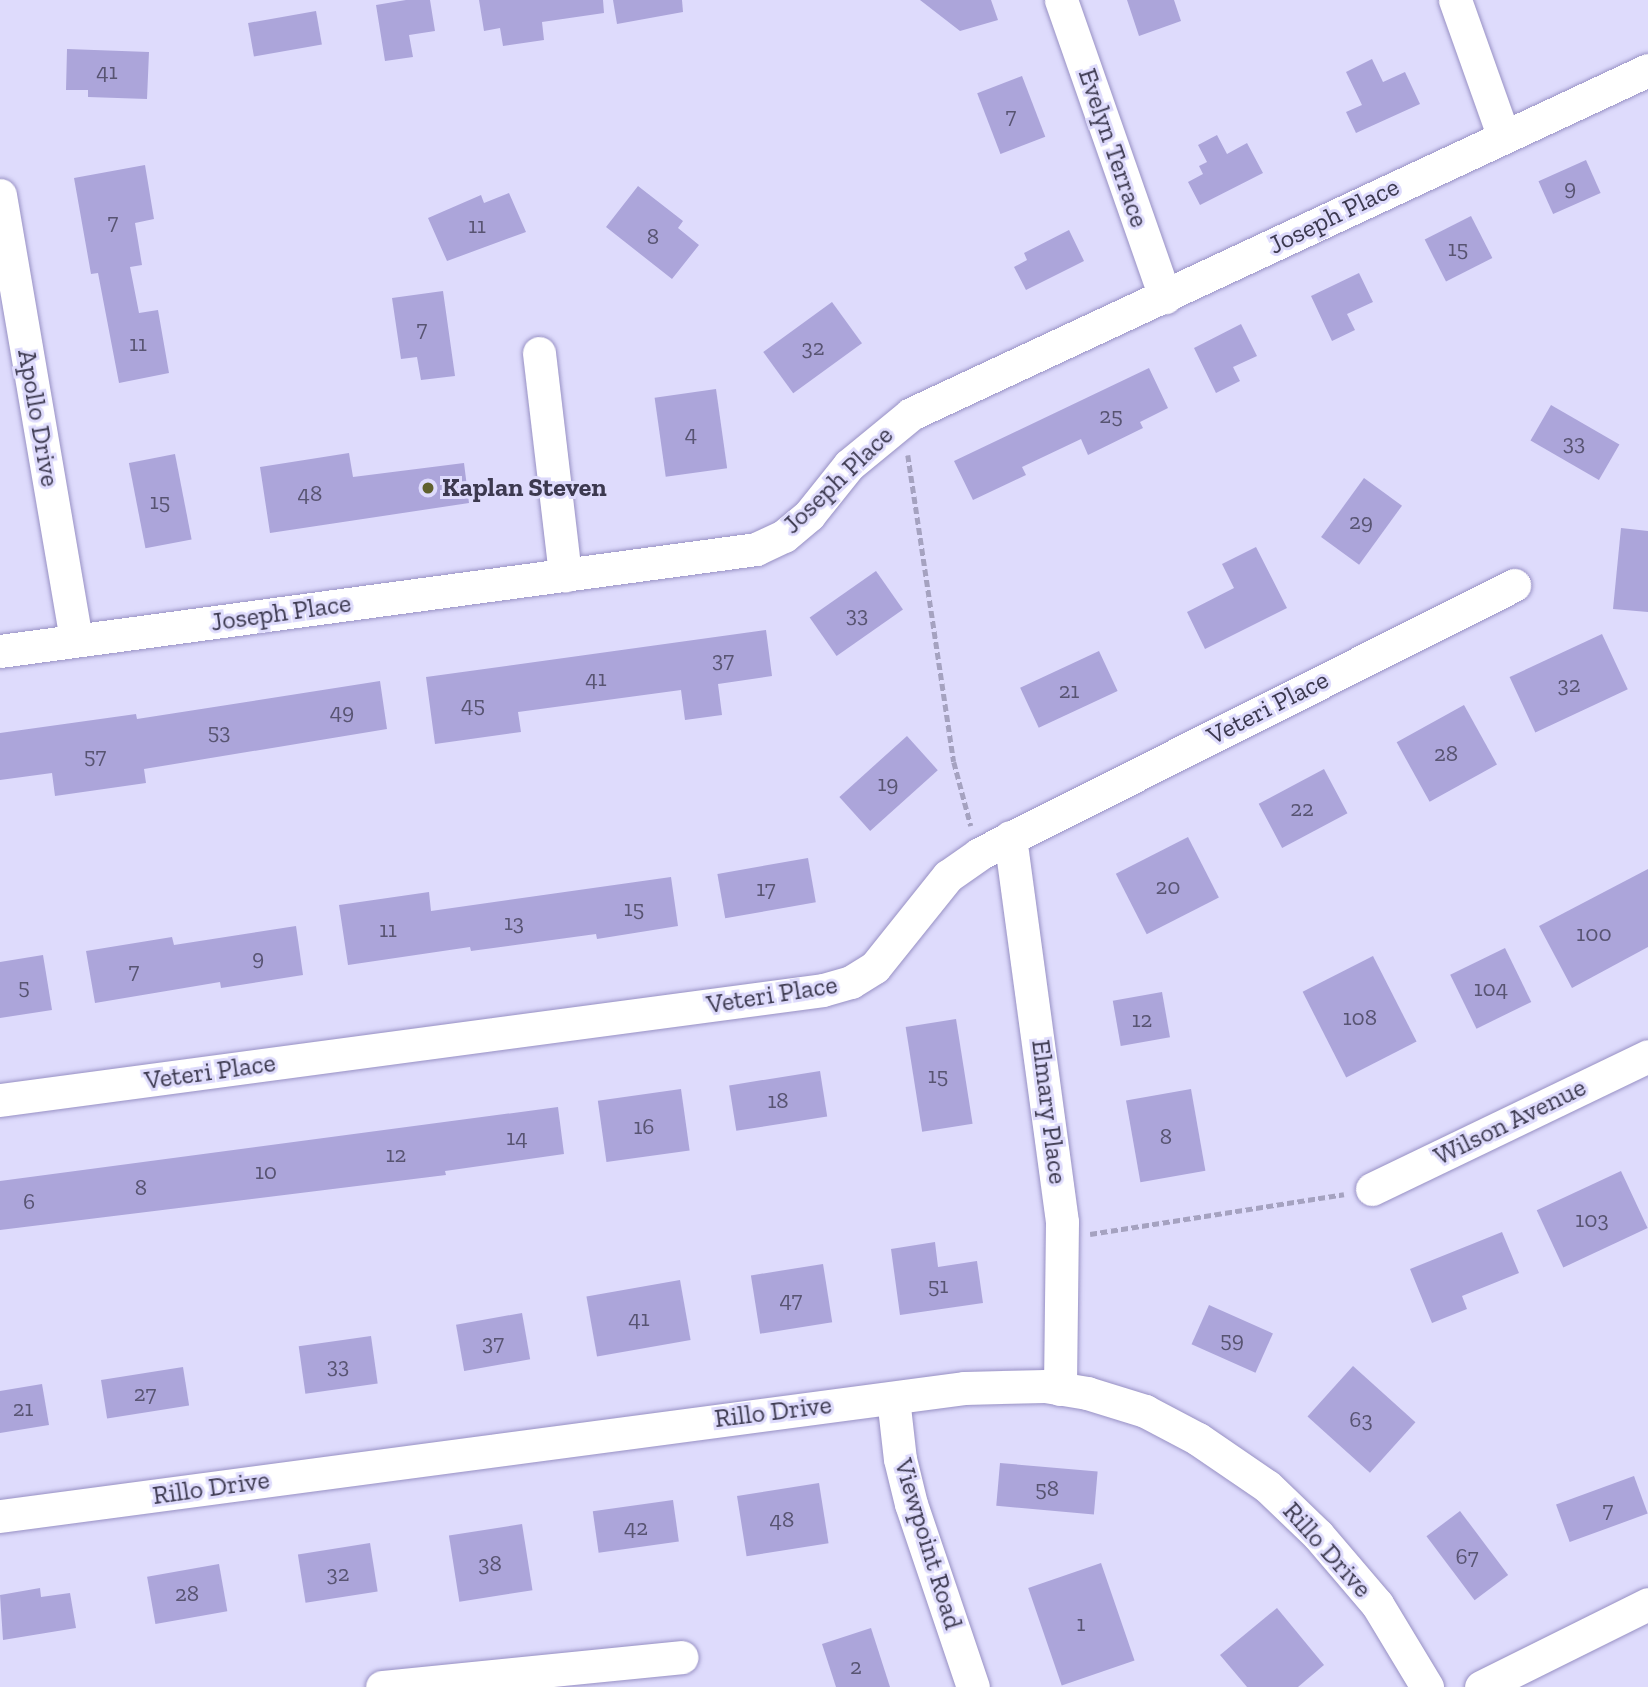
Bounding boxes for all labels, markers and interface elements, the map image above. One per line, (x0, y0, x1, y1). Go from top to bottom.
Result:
house number: 41 (96, 57, 118, 85)
street label: Evelyn Terrace (1071, 64, 1155, 232)
house number: 7 (1006, 101, 1016, 129)
street label: Joseph Place (1264, 171, 1404, 261)
house number: 9 (1564, 173, 1576, 201)
house number: 7 (108, 207, 118, 235)
house number: 11 (468, 211, 486, 239)
house number: 8 (647, 222, 659, 250)
house number: 15 (1448, 234, 1468, 262)
house number: 7 (417, 314, 427, 342)
house number: 11 (129, 329, 147, 357)
house number: 32 (801, 333, 825, 361)
street label: Apollo Drive (11, 347, 65, 489)
house number: 25 (1099, 401, 1123, 429)
house number: 4 (685, 419, 697, 447)
street label: Joseph Place (776, 420, 900, 540)
house number: 33 (1563, 428, 1585, 456)
place label: Kaplan Steven (442, 472, 607, 504)
house number: 48 (298, 479, 322, 507)
marker: Kaplan Steven (420, 480, 436, 496)
house number: 15 (150, 487, 170, 515)
house number: 29 (1349, 507, 1373, 535)
street label: Joseph Place (209, 588, 353, 638)
house number: 33 (846, 600, 868, 628)
house number: 37 (712, 645, 734, 673)
house number: 41 (585, 664, 607, 692)
street label: Veteri Place (1202, 664, 1334, 752)
house number: 32 (1557, 670, 1581, 698)
house number: 21 (1059, 676, 1079, 704)
house number: 45 (461, 690, 485, 718)
house number: 49 (330, 697, 354, 725)
house number: 53 (207, 717, 231, 745)
house number: 28 (1434, 739, 1458, 767)
house number: 57 (84, 741, 106, 769)
house number: 19 (877, 769, 899, 797)
house number: 22 (1290, 794, 1314, 822)
house number: 20 (1155, 872, 1181, 900)
house number: 17 (756, 874, 776, 902)
house number: 15 (624, 894, 644, 922)
house number: 13 (504, 908, 524, 936)
house number: 11 (379, 915, 397, 943)
house number: 100 (1576, 919, 1612, 947)
house number: 9 (252, 943, 264, 971)
house number: 7 (129, 956, 139, 984)
street label: Veteri Place (704, 969, 840, 1021)
house number: 5 (18, 972, 30, 1000)
house number: 104 (1474, 974, 1508, 1002)
house number: 108 (1343, 1003, 1377, 1031)
house number: 12 (1132, 1005, 1152, 1033)
street label: Elmary Place (1025, 1038, 1073, 1186)
street label: Veteri Place (142, 1047, 278, 1097)
house number: 15 (928, 1061, 948, 1089)
street label: Wilson Avenue (1429, 1072, 1591, 1172)
house number: 18 (767, 1086, 789, 1114)
house number: 16 (633, 1112, 655, 1140)
house number: 8 (1160, 1122, 1172, 1150)
house number: 14 (506, 1123, 528, 1151)
house number: 12 (386, 1140, 406, 1168)
house number: 10 (255, 1157, 277, 1185)
house number: 8 (135, 1173, 147, 1201)
house number: 6 (23, 1187, 35, 1215)
house number: 103 (1575, 1205, 1609, 1233)
house number: 51 (928, 1271, 948, 1299)
house number: 47 (780, 1285, 802, 1313)
house number: 41 (628, 1304, 650, 1332)
house number: 59 (1220, 1325, 1244, 1353)
house number: 37 (482, 1328, 504, 1356)
house number: 33 (327, 1351, 349, 1379)
house number: 27 (134, 1379, 156, 1407)
street label: Rillo Drive (713, 1389, 833, 1435)
house number: 21 (13, 1394, 33, 1422)
house number: 63 (1349, 1405, 1373, 1433)
street label: Viewpoint Road (887, 1455, 969, 1633)
street label: Rillo Drive (151, 1464, 271, 1512)
house number: 58 (1035, 1474, 1059, 1502)
house number: 7 (1603, 1495, 1613, 1523)
street label: Rillo Drive (1276, 1496, 1378, 1604)
house number: 48 (770, 1505, 794, 1533)
house number: 42 (624, 1513, 648, 1541)
house number: 67 (1455, 1542, 1479, 1570)
house number: 38 (478, 1549, 502, 1577)
house number: 32 (326, 1559, 350, 1587)
house number: 28 (175, 1579, 199, 1607)
house number: 1 (1077, 1609, 1085, 1637)
house number: 2 (850, 1652, 862, 1680)

